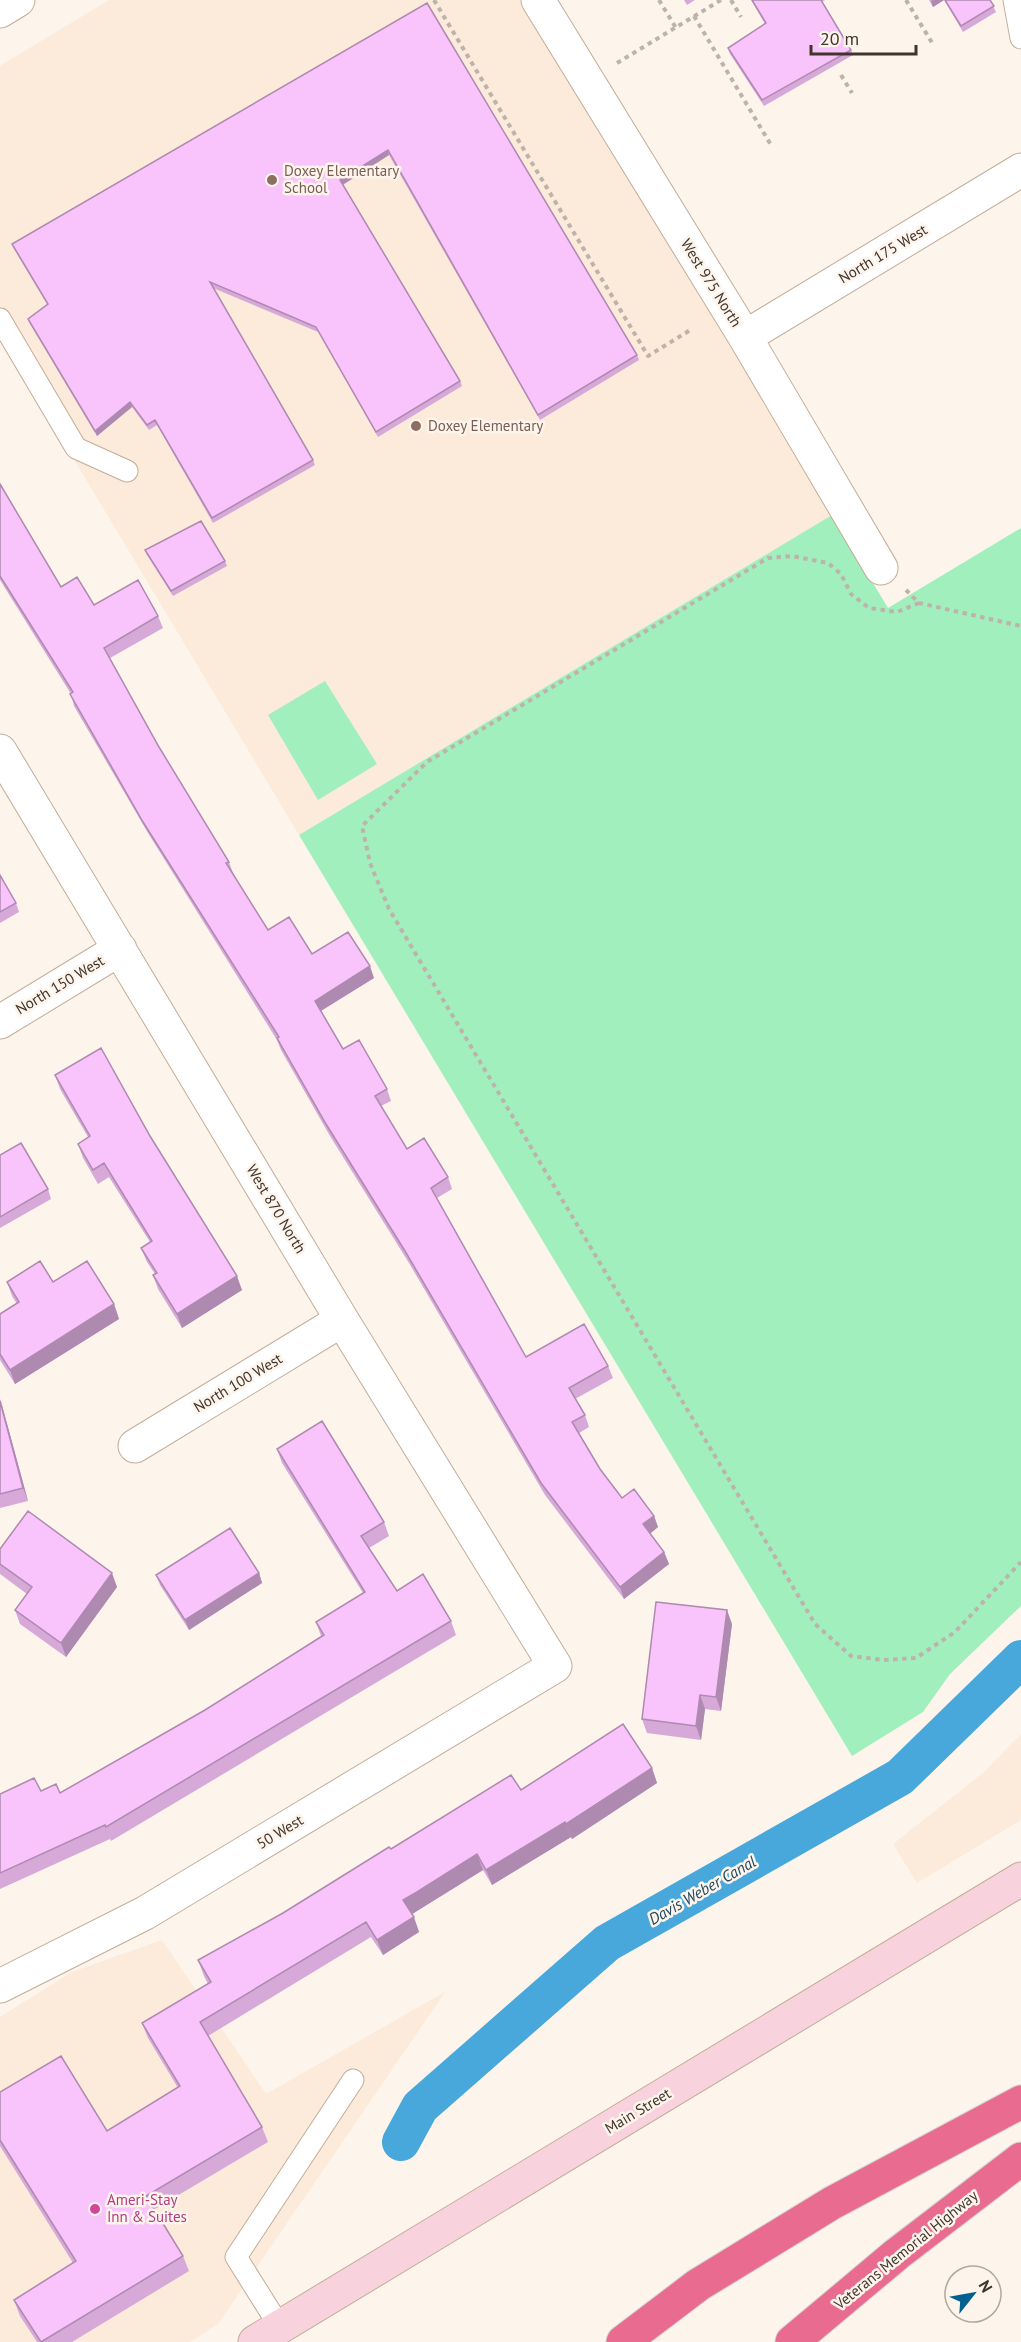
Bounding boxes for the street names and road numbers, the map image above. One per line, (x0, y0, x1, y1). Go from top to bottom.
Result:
street label: North 175 West (835, 220, 931, 287)
street label: West 975 North (677, 235, 746, 330)
street label: North 150 West (12, 951, 108, 1018)
street label: West 870 North (242, 1161, 310, 1257)
street label: North 100 West (190, 1349, 286, 1416)
street label: 50 West (253, 1810, 306, 1853)
street label: Main Street (601, 2083, 674, 2138)
street label: Veterans Memorial Highway (829, 2186, 981, 2314)

